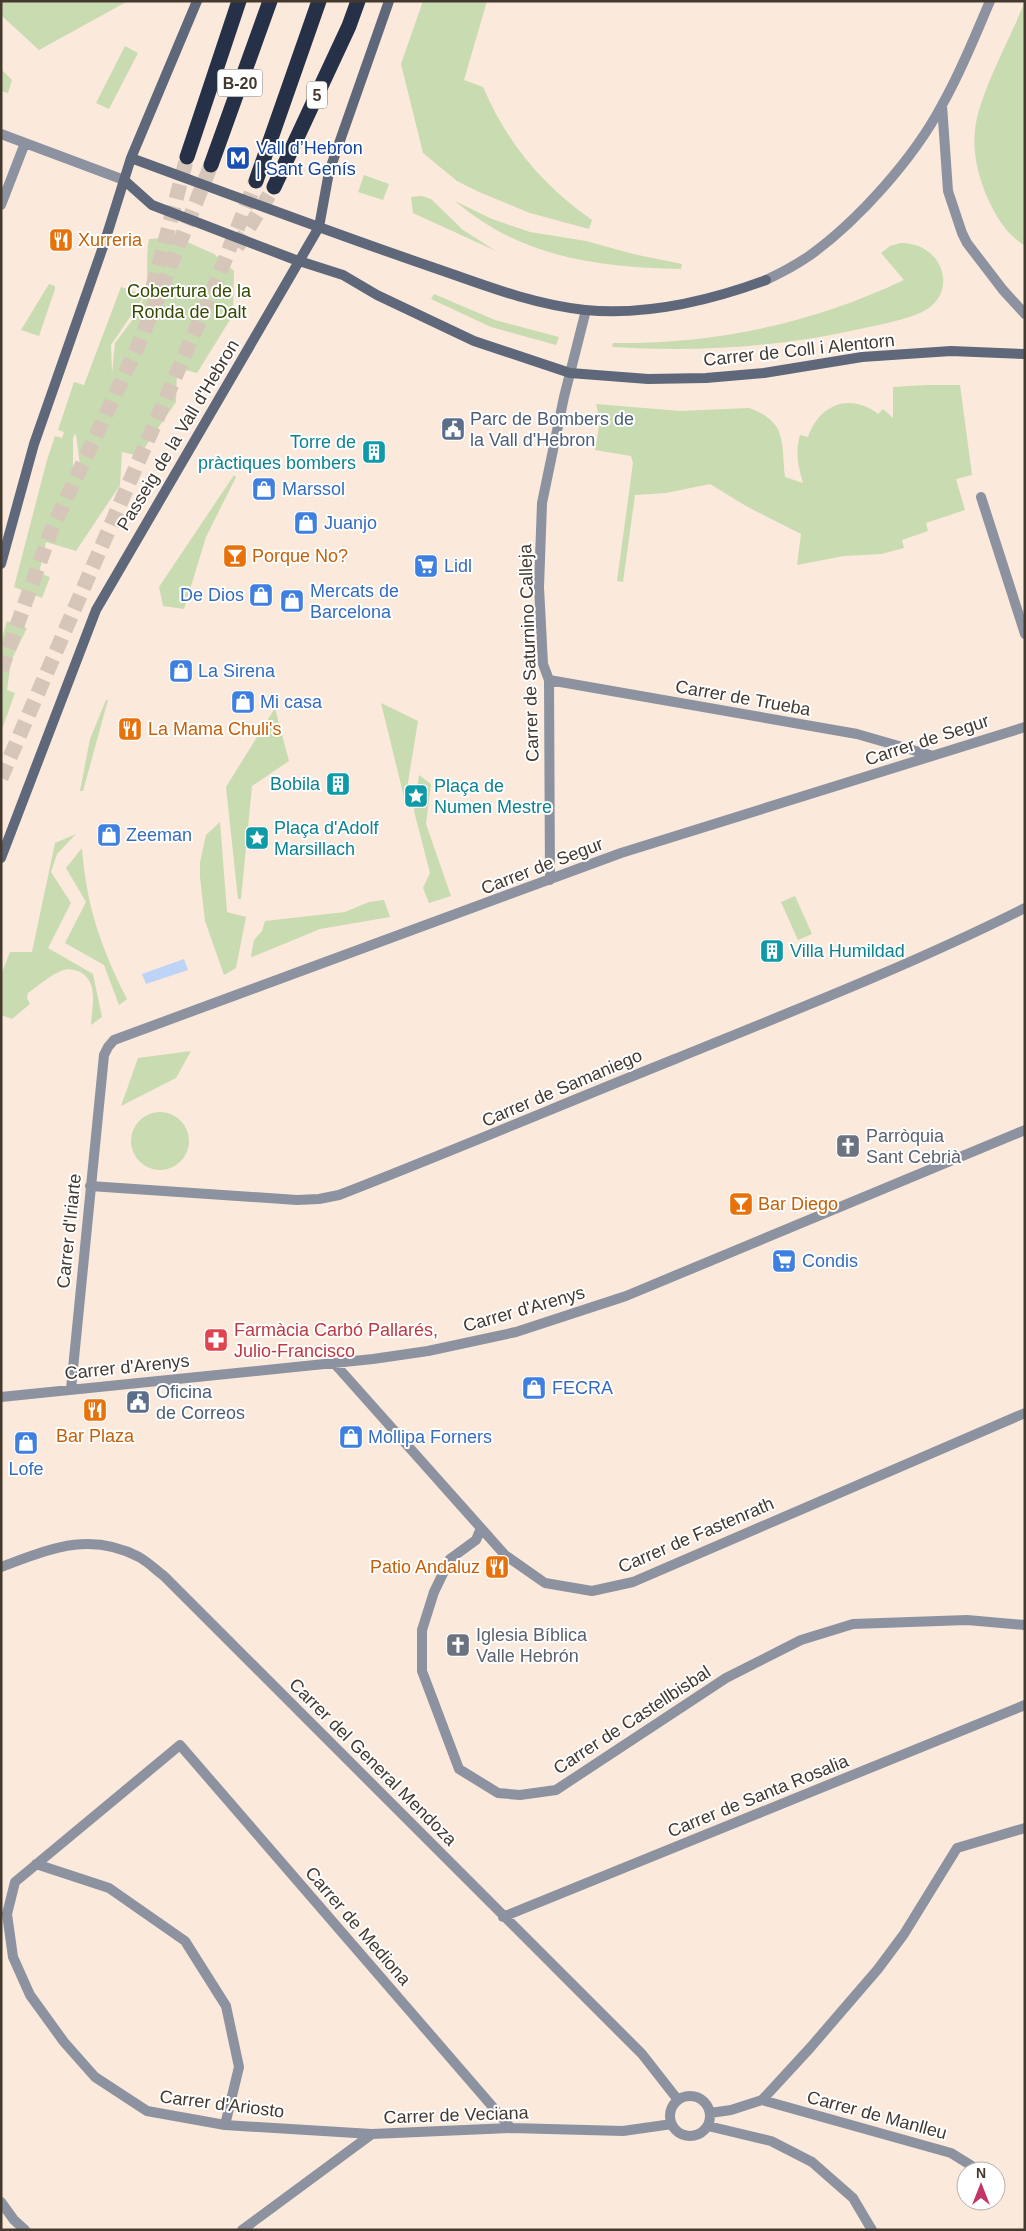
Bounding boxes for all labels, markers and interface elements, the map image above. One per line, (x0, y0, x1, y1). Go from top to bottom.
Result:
road number: B-20 (218, 70, 262, 96)
road number: 5 (307, 82, 327, 108)
place label: Vall d’Hebron | Sant Genís (256, 138, 363, 179)
metro station icon: Vall d’Hebron | Sant Genís (225, 145, 251, 171)
restaurant icon: Xurreria (48, 227, 74, 253)
place label: Xurreria (78, 230, 143, 250)
park label: Cobertura de la Ronda de Dalt (127, 281, 252, 322)
street label: Carrer de Coll i Alentorn (702, 330, 896, 370)
street label: Passeig de la Vall d'Hebron (113, 336, 243, 534)
place label: Parc de Bombers de la Vall d'Hebron (470, 409, 634, 450)
public building icon: Parc de Bombers de la Vall d'Hebron (440, 416, 466, 442)
place label: Torre de pràctiques bombers (198, 432, 356, 473)
building icon: Torre de pràctiques bombers (361, 439, 387, 465)
shop icon: Marssol (251, 476, 277, 502)
place label: Marssol (282, 479, 345, 499)
shop icon: Juanjo (293, 510, 319, 536)
place label: Juanjo (324, 513, 377, 533)
bar icon: Porque No? (222, 543, 248, 569)
street label: Carrer de Saturnino Calleja (515, 543, 543, 762)
place label: Porque No? (252, 546, 348, 566)
supermarket icon: Lidl (413, 553, 439, 579)
place label: Lidl (444, 556, 472, 576)
place label: Mercats de Barcelona (310, 581, 399, 622)
shop icon: De Dios (248, 582, 274, 608)
place label: De Dios (180, 585, 244, 605)
shop icon: Mercats de Barcelona (279, 588, 305, 614)
shop icon: La Sirena (168, 658, 194, 684)
place label: La Sirena (198, 661, 276, 681)
street label: Carrer de Trueba (674, 676, 813, 720)
shop icon: Mi casa (230, 689, 256, 715)
place label: Mi casa (260, 692, 323, 712)
street label: Carrer de Segur (863, 711, 991, 769)
restaurant icon: La Mama Chuli's (117, 716, 143, 742)
place label: La Mama Chuli's (148, 719, 282, 739)
building icon: Bobila (325, 771, 351, 797)
place label: Bobila (270, 774, 321, 794)
place label: Plaça de Numen Mestre (434, 776, 552, 817)
place icon: Plaça de Numen Mestre (403, 783, 429, 809)
place label: Plaça d'Adolf Marsillach (274, 818, 380, 859)
shop icon: Zeeman (96, 822, 122, 848)
place label: Zeeman (126, 825, 192, 845)
place icon: Plaça d'Adolf Marsillach (244, 825, 270, 851)
street label: Carrer de Segur (478, 834, 606, 898)
building icon: Villa Humildad (759, 938, 785, 964)
place label: Villa Humildad (790, 941, 905, 961)
street label: Carrer de Samaniego (479, 1045, 645, 1131)
place label: Parròquia Sant Cebrià (866, 1126, 962, 1167)
church icon: Parròquia Sant Cebrià (835, 1133, 861, 1159)
street label: Carrer d'Iriarte (53, 1173, 85, 1289)
bar icon: Bar Diego (728, 1191, 754, 1217)
place label: Bar Diego (758, 1194, 838, 1214)
supermarket icon: Condis (771, 1248, 797, 1274)
place label: Condis (802, 1251, 858, 1271)
street label: Carrer d'Arenys (461, 1282, 587, 1336)
place label: Farmàcia Carbó Pallarés, Julio-Francisco (234, 1320, 438, 1361)
pharmacy icon: Farmàcia Carbó Pallarés, Julio-Francisco (203, 1327, 229, 1353)
street label: Carrer d'Arenys (64, 1350, 190, 1384)
shop icon: FECRA (521, 1375, 547, 1401)
place label: FECRA (552, 1378, 613, 1398)
place label: Oficina de Correos (156, 1382, 245, 1423)
public building icon: Oficina de Correos (125, 1389, 151, 1415)
restaurant icon: Bar Plaza (82, 1397, 108, 1423)
shop icon: Mollipa Forners (338, 1424, 364, 1450)
place label: Bar Plaza (56, 1426, 135, 1446)
place label: Mollipa Forners (368, 1427, 492, 1447)
shop icon: Lofe (13, 1430, 39, 1456)
place label: Lofe (8, 1459, 44, 1479)
street label: Carrer de Fastenrath (615, 1493, 777, 1577)
restaurant icon: Patio Andaluz (484, 1554, 510, 1580)
place label: Patio Andaluz (370, 1557, 480, 1577)
place label: Iglesia Bíblica Valle Hebrón (476, 1625, 588, 1666)
church icon: Iglesia Bíblica Valle Hebrón (445, 1632, 471, 1658)
street label: Carrer de Castellbisbal (550, 1662, 714, 1778)
street label: Carrer del General Mendoza (285, 1674, 461, 1850)
street label: Carrer de Santa Rosalia (665, 1750, 852, 1841)
street label: Carrer de Mediona (301, 1863, 415, 1990)
street label: Carrer d'Ariosto (159, 2086, 285, 2122)
street label: Carrer de Manlleu (805, 2087, 949, 2143)
street label: Carrer de Veciana (383, 2102, 530, 2128)
north arrow (956, 2161, 1006, 2211)
text: N (976, 2165, 986, 2181)

